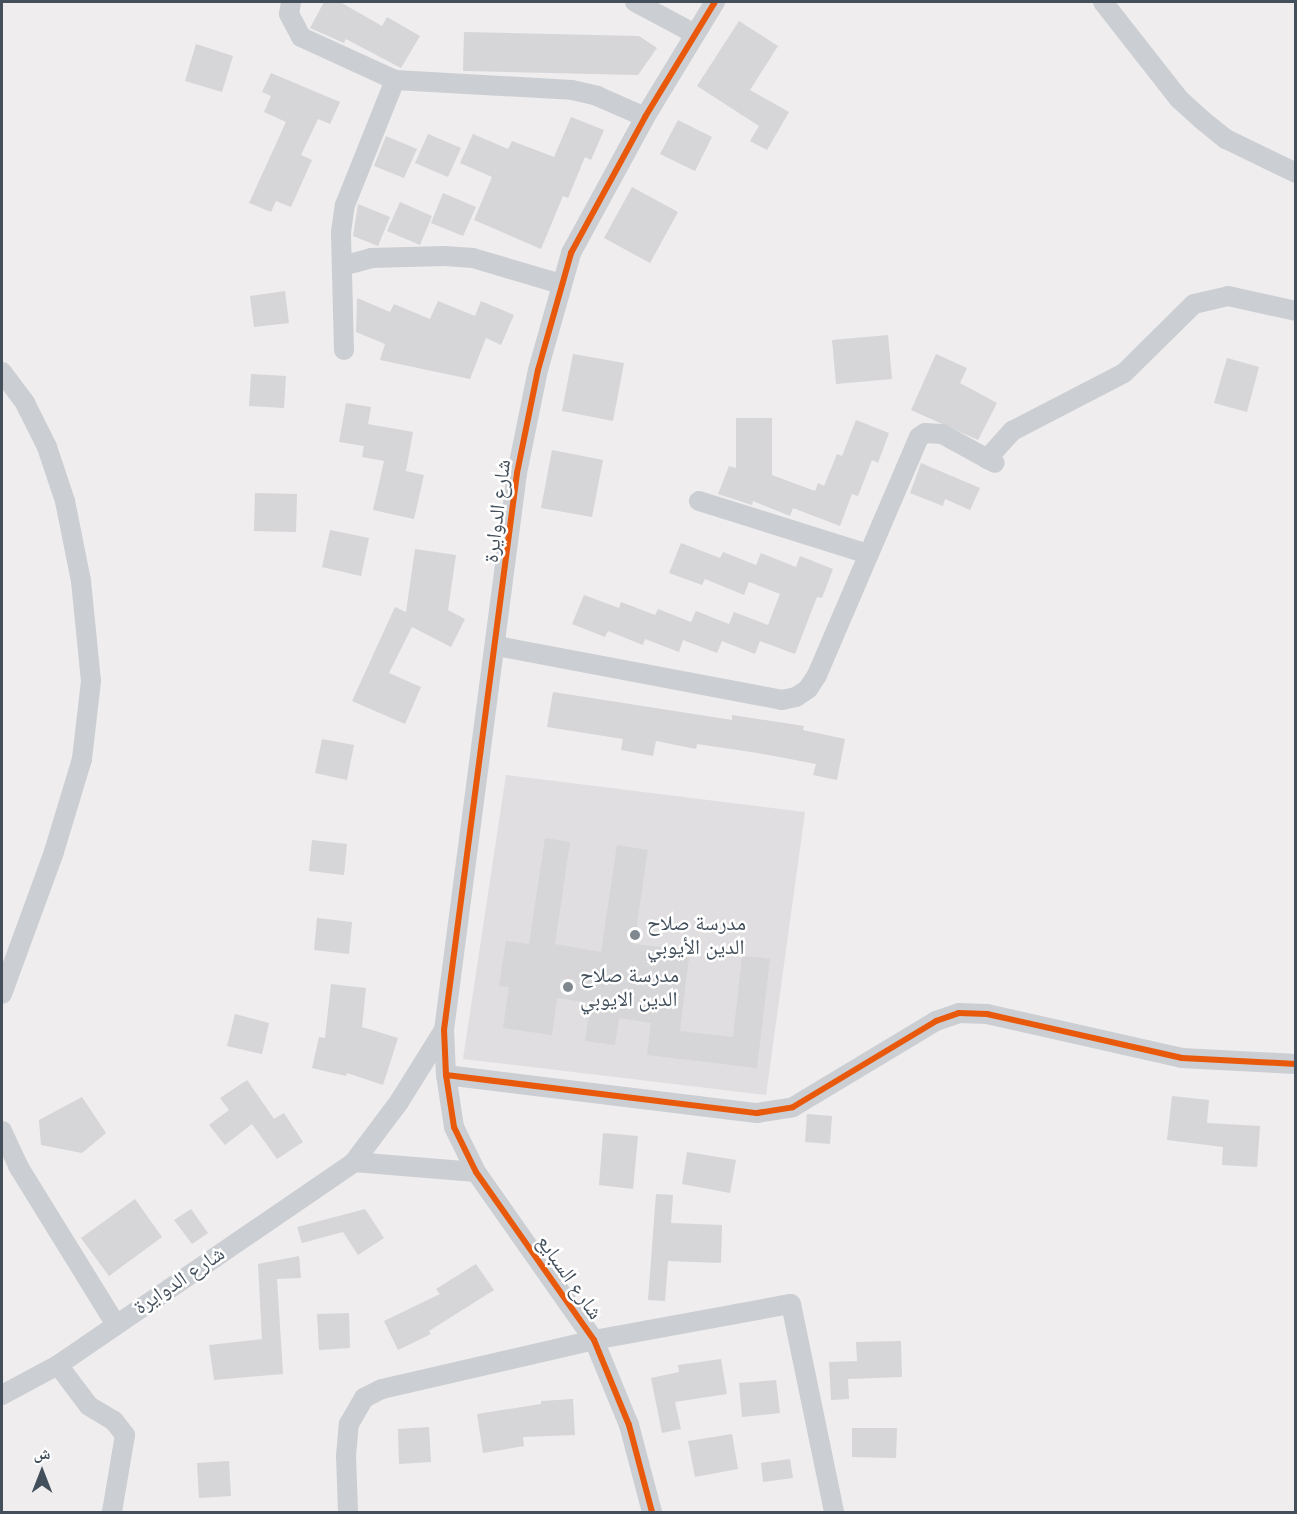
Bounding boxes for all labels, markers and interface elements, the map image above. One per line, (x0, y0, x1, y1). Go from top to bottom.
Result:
street label: شارع الدوايرة (478, 458, 516, 564)
place label: مدرسة صلاح الدين الأيوبي (647, 910, 746, 960)
marker: مدرسة صلاح الدين الأيوبي (628, 928, 642, 942)
place label: مدرسة صلاح الدين الايوبي (580, 962, 679, 1012)
marker: مدرسة صلاح الدين الايوبي (561, 980, 575, 994)
street label: شارع السبايع (532, 1230, 608, 1324)
street label: شارع الدوايرة (129, 1241, 229, 1319)
north arrow (12, 1442, 72, 1502)
text: ش (34, 1444, 50, 1463)

